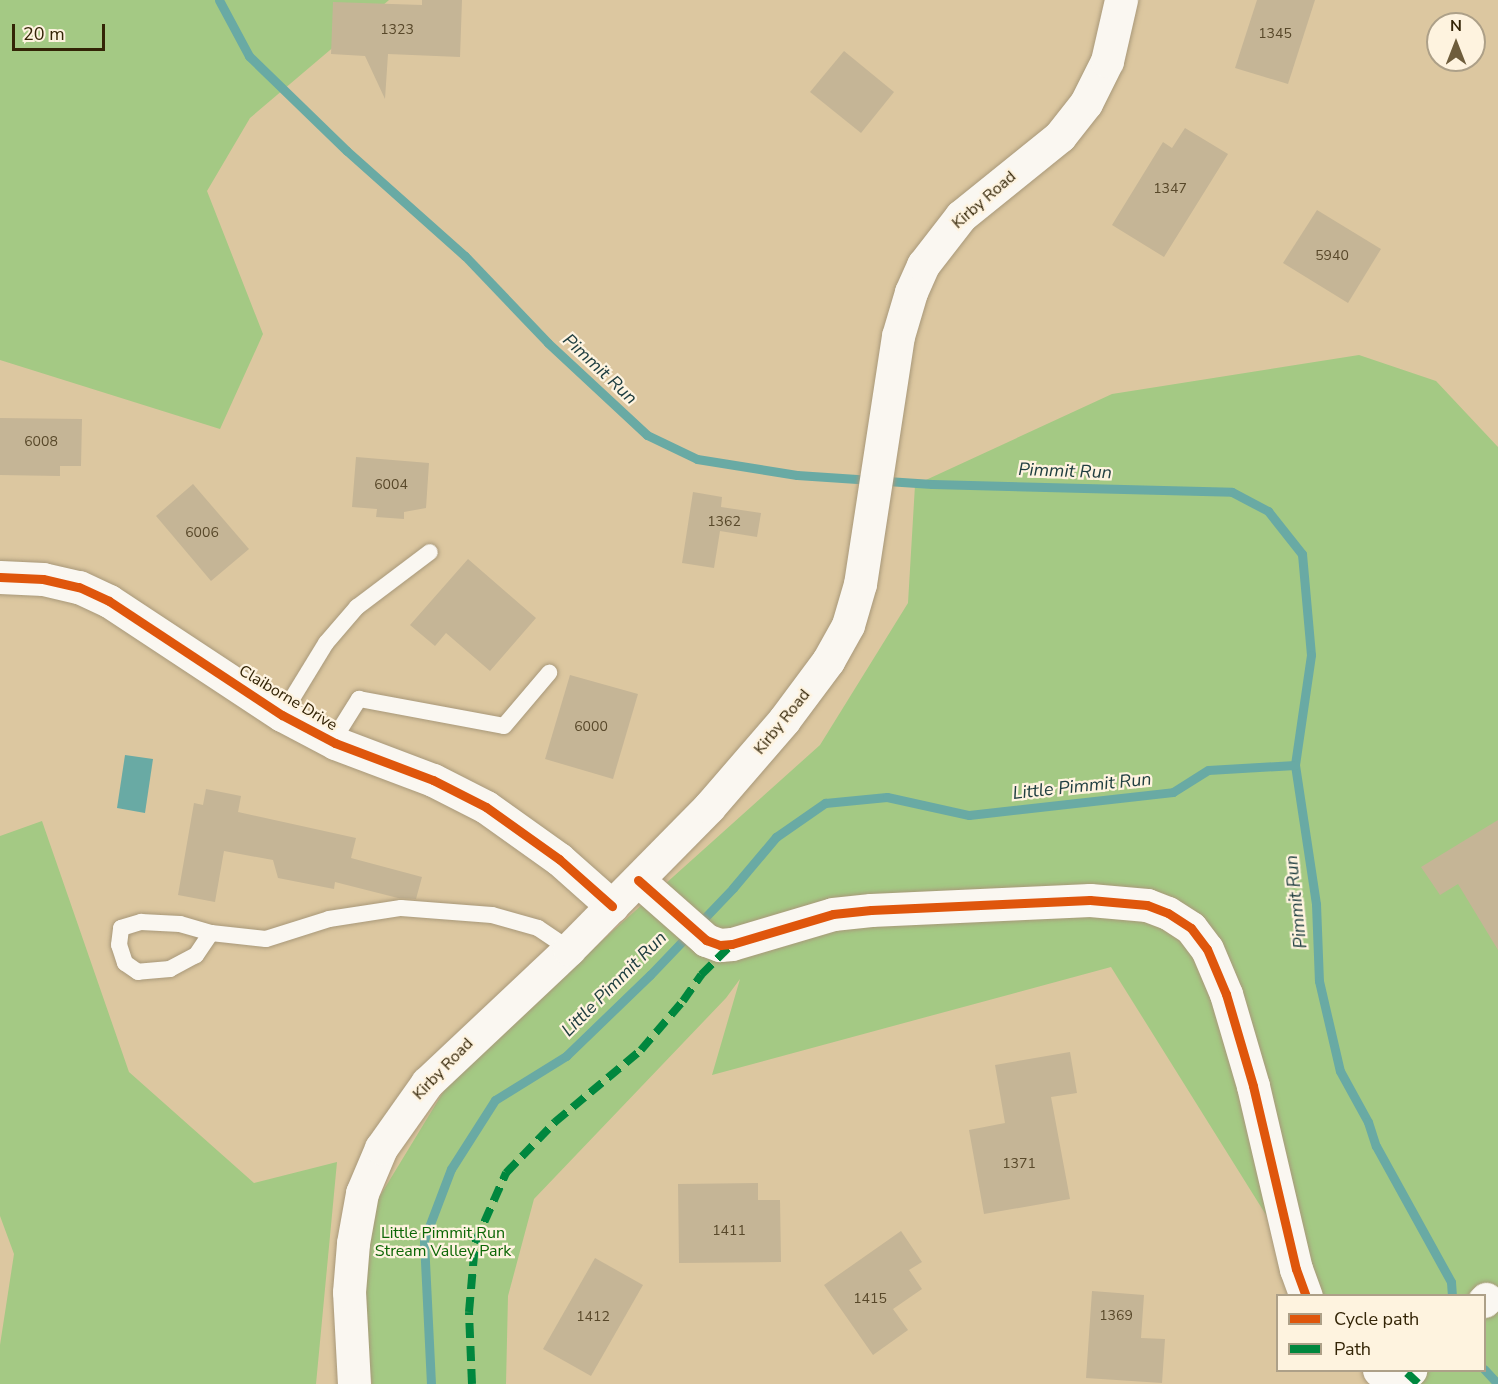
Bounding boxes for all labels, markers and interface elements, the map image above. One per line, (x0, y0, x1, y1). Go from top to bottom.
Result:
scale bar (15, 12, 108, 50)
north arrow (1426, 12, 1486, 72)
text: N (1450, 15, 1462, 37)
text: 20 m (23, 22, 65, 46)
house number: 1323 (380, 22, 414, 38)
house number: 1345 (1258, 26, 1292, 42)
street label: Kirby Road (948, 167, 1020, 233)
house number: 1347 (1153, 181, 1187, 197)
house number: 5940 (1315, 248, 1349, 264)
water label: Pimmit Run (558, 329, 642, 409)
house number: 6008 (24, 434, 58, 450)
water label: Pimmit Run (1018, 459, 1112, 483)
house number: 6004 (374, 477, 408, 493)
house number: 1362 (707, 514, 741, 530)
house number: 6006 (185, 525, 219, 541)
street label: Claiborne Drive (235, 661, 341, 735)
street label: Kirby Road (750, 686, 814, 758)
house number: 6000 (574, 719, 608, 735)
water label: Little Pimmit Run (1011, 768, 1153, 804)
water label: Pimmit Run (1280, 854, 1312, 950)
water label: Little Pimmit Run (557, 927, 671, 1041)
street label: Kirby Road (409, 1034, 477, 1104)
house number: 1371 (1002, 1156, 1036, 1172)
park label: Little Pimmit Run Stream Valley Park (375, 1223, 511, 1261)
house number: 1411 (712, 1223, 746, 1239)
house number: 1415 (853, 1291, 887, 1307)
legend (1276, 1294, 1486, 1372)
text: Cycle path (1334, 1307, 1419, 1331)
house number: 1369 (1099, 1308, 1133, 1324)
house number: 1412 (576, 1309, 610, 1325)
text: Path (1334, 1337, 1371, 1361)

